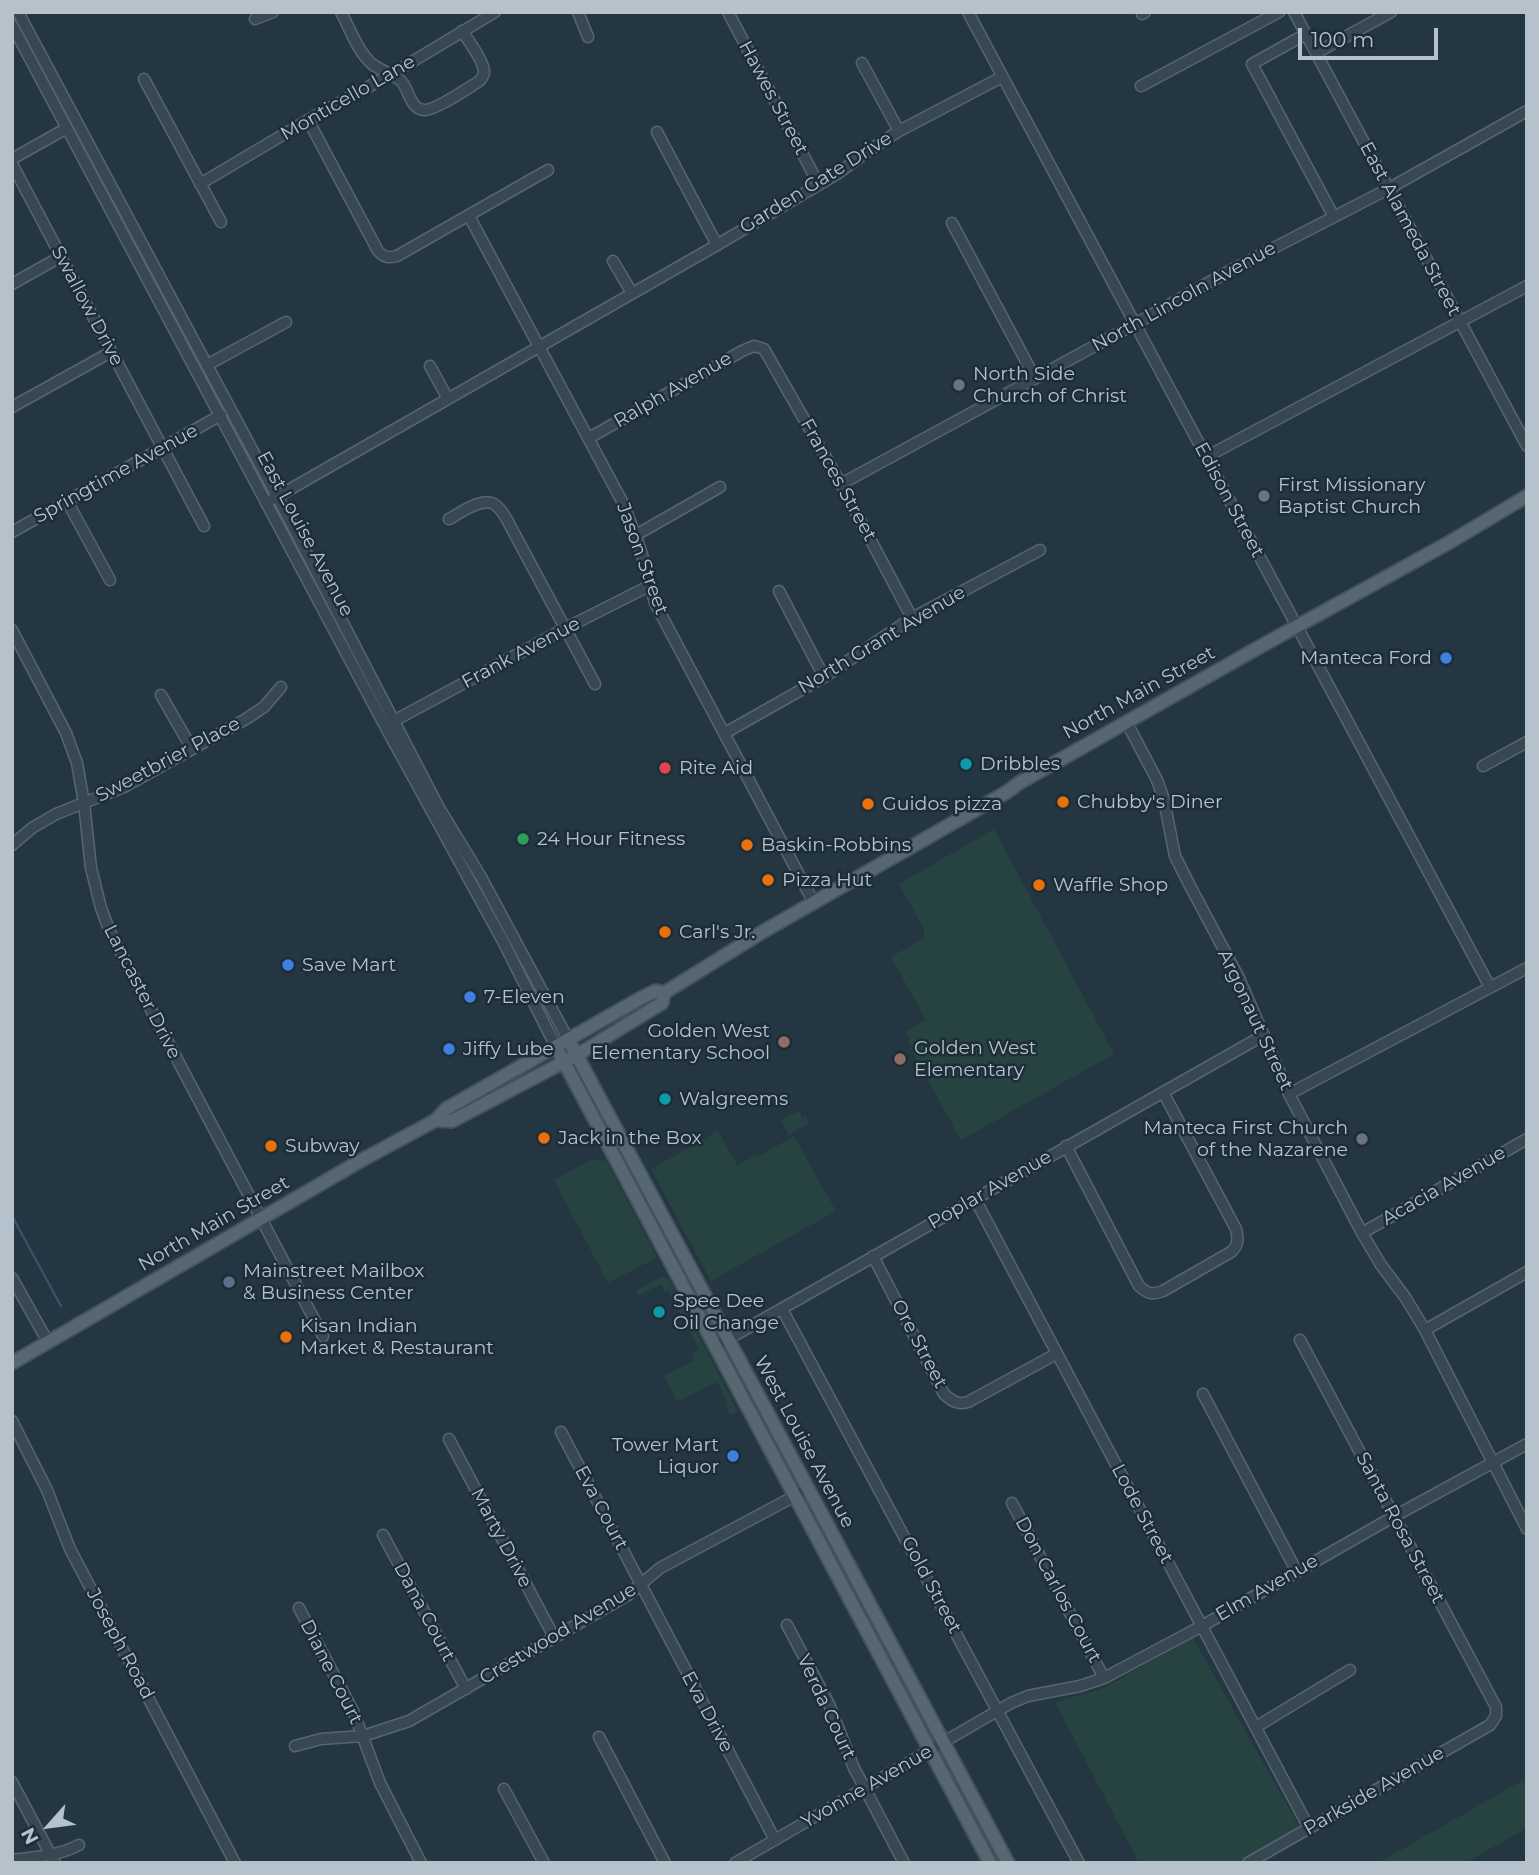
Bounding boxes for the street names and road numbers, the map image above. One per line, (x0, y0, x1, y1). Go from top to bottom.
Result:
street label: Hawes Street (733, 37, 813, 159)
street label: Monticello Lane (277, 50, 419, 146)
street label: Garden Gate Drive (736, 127, 896, 239)
street label: East Alameda Street (1354, 138, 1466, 320)
street label: North Lincoln Avenue (1088, 237, 1280, 357)
street label: Swallow Drive (46, 242, 128, 370)
street label: Ralph Avenue (610, 347, 736, 433)
street label: Frances Street (795, 415, 881, 545)
street label: Springtime Avenue (30, 419, 202, 529)
street label: Edison Street (1189, 439, 1269, 561)
street label: East Louise Avenue (252, 447, 358, 621)
street label: Jason Street (611, 500, 673, 618)
street label: North Grant Avenue (794, 581, 970, 699)
street label: Frank Avenue (458, 612, 584, 694)
street label: North Main Street (1059, 642, 1219, 744)
street label: Sweetbrier Place (92, 712, 244, 808)
street label: Lancaster Drive (98, 921, 186, 1063)
street label: Argonaut Street (1212, 946, 1298, 1094)
street label: Acacia Avenue (1378, 1141, 1510, 1231)
street label: Poplar Avenue (924, 1145, 1056, 1235)
street label: North Main Street (134, 1171, 294, 1277)
street label: Ore Street (886, 1296, 952, 1392)
street label: West Louise Avenue (749, 1352, 859, 1532)
street label: Santa Rosa Street (1351, 1449, 1449, 1607)
street label: Lode Street (1106, 1460, 1178, 1568)
street label: Eva Court (569, 1462, 633, 1554)
street label: Marty Drive (465, 1484, 537, 1592)
street label: Don Carlos Court (1010, 1513, 1106, 1667)
street label: Gold Street (896, 1532, 966, 1638)
street label: Elm Avenue (1212, 1549, 1322, 1627)
street label: Dana Court (388, 1558, 460, 1666)
street label: Crestwood Avenue (475, 1578, 641, 1690)
street label: Joseph Road (81, 1585, 159, 1703)
street label: Diane Court (295, 1616, 367, 1728)
street label: Verda Court (792, 1651, 860, 1763)
street label: Eva Drive (676, 1668, 738, 1756)
street label: Yvonne Avenue (798, 1740, 936, 1834)
street label: Parkside Avenue (1300, 1741, 1448, 1841)

